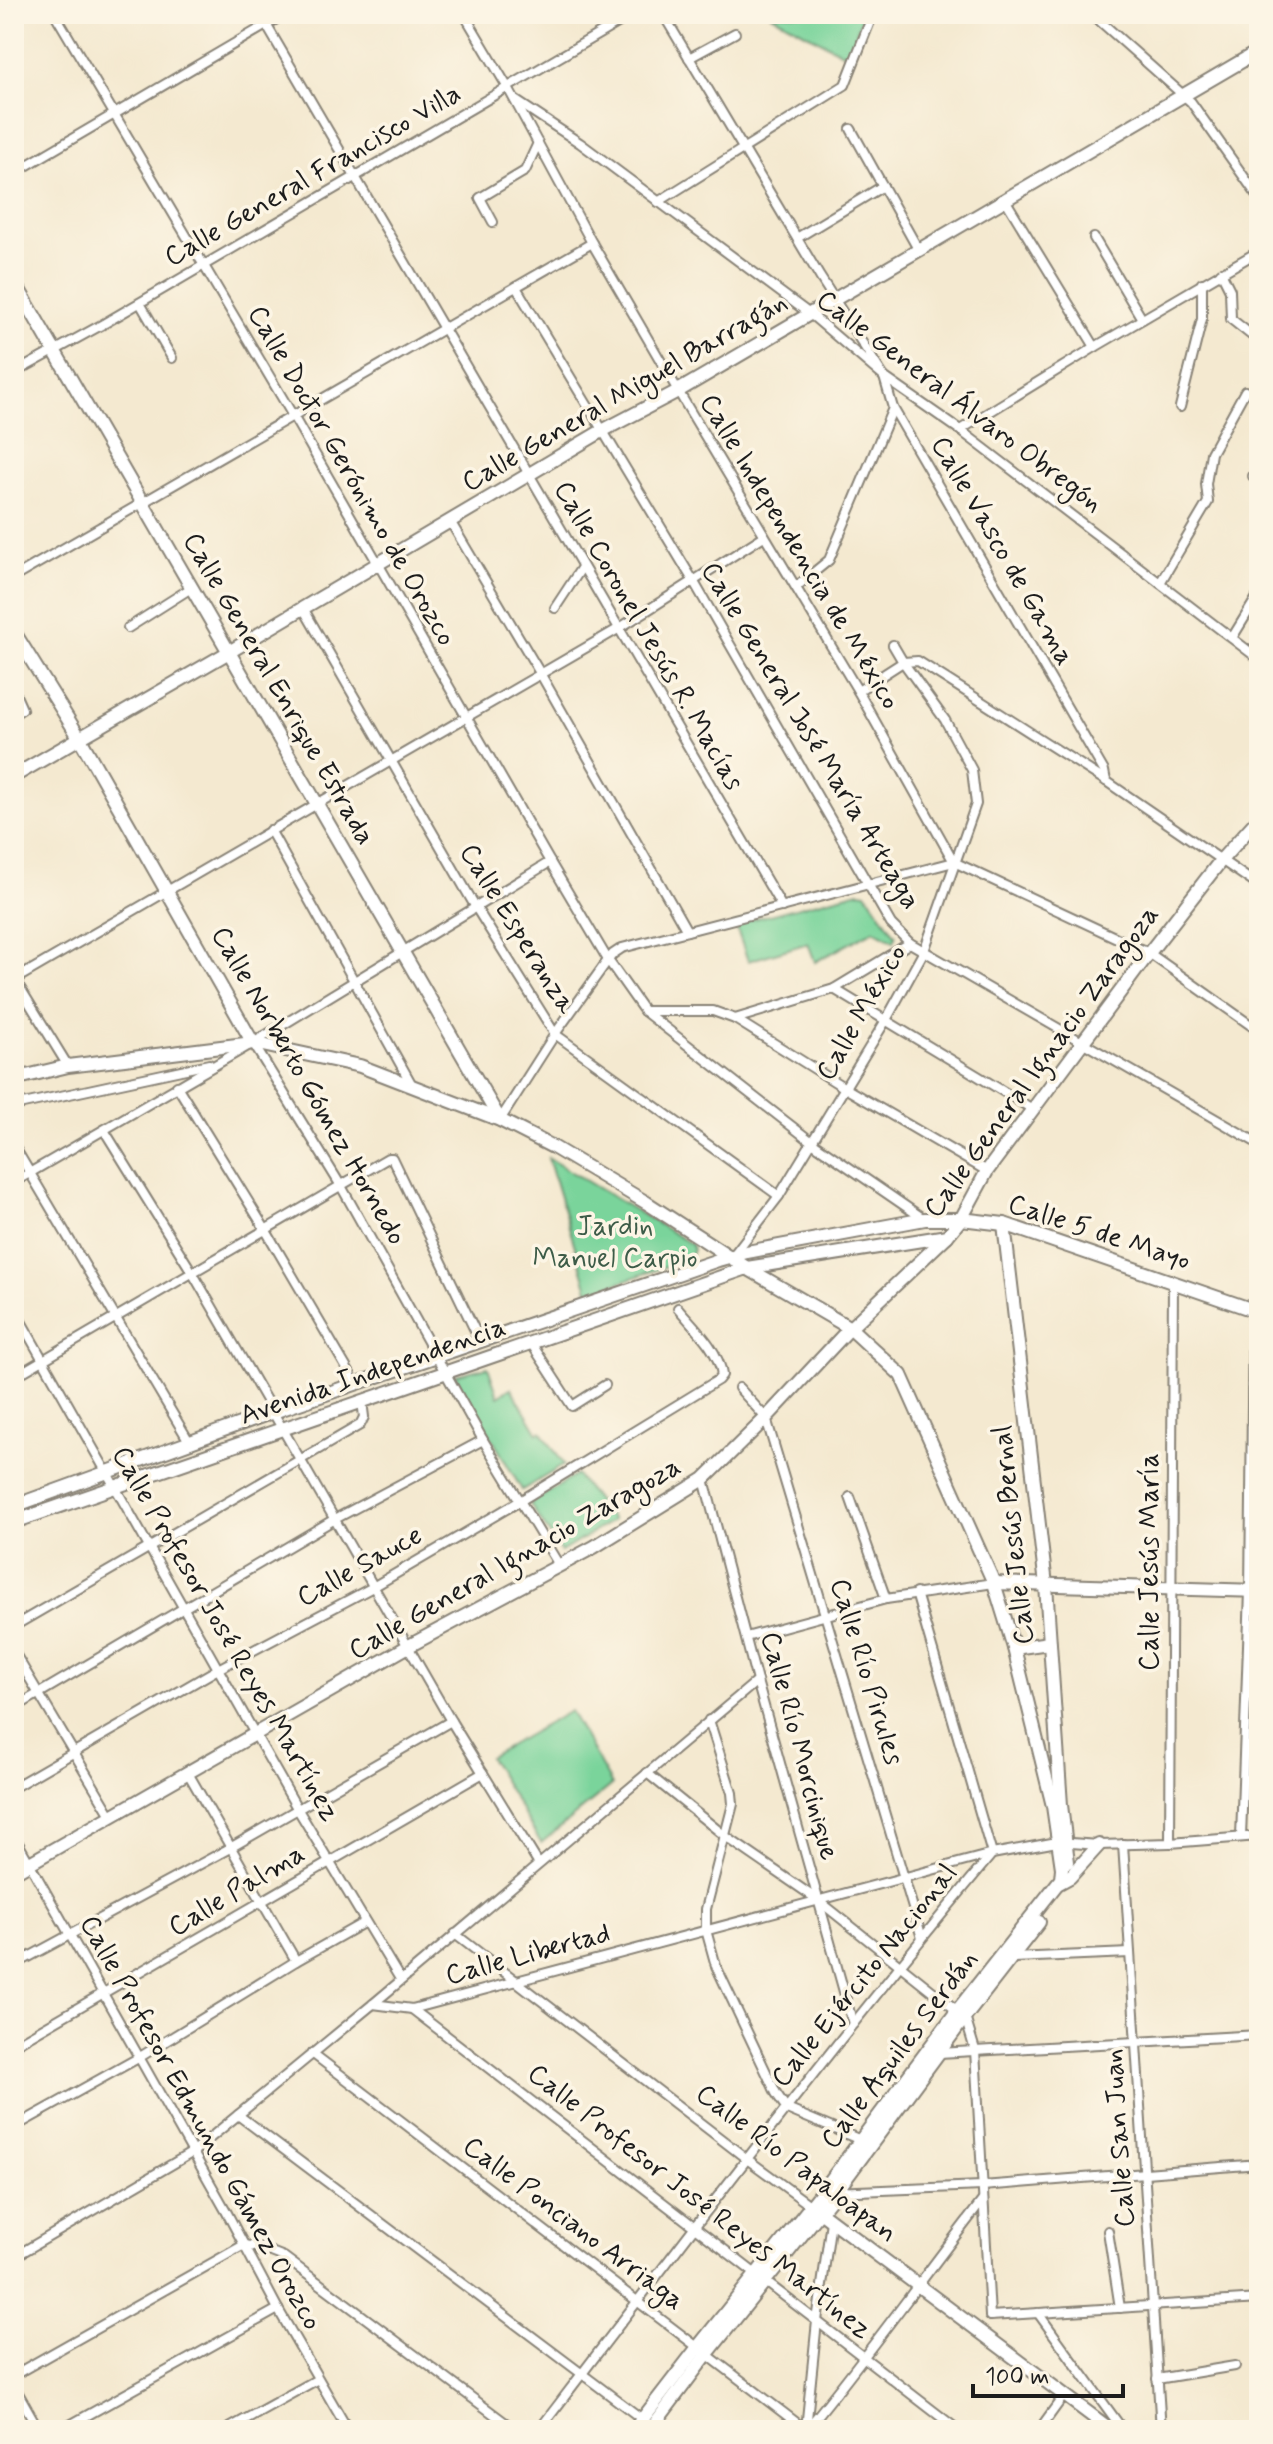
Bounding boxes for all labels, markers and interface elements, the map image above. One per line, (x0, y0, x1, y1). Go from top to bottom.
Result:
street label: Calle General Francisco Villa (158, 76, 468, 276)
street label: Calle General Álvaro Obregón (807, 281, 1111, 524)
street label: Calle General Miguel Barragán (456, 285, 796, 504)
street label: Calle Doctor Gerónimo de Orozco (238, 299, 464, 653)
street label: Calle Independencia de México (690, 387, 908, 717)
street label: Calle Vasco de Gama (921, 430, 1083, 672)
street label: Calle Coronel Jesús R. Macías (544, 475, 752, 797)
street label: Calle General Enrique Estrada (173, 526, 383, 852)
street label: Calle General José María Arteaga (690, 555, 929, 918)
street label: Calle Esperanza (450, 837, 584, 1021)
street label: Calle General Ignacio Zaragoza (916, 898, 1170, 1227)
street label: Calle Norberto Gómez Hornedo (201, 920, 415, 1252)
street label: Calle México (808, 938, 916, 1088)
street label: Calle 5 de Mayo (1003, 1186, 1195, 1280)
park label: Jardin Manuel Carpio (532, 1209, 698, 1278)
street label: Avenida Independencia (235, 1309, 511, 1435)
street label: Calle Jesús Bernal (984, 1424, 1044, 1646)
street label: Calle Profesor José Reyes Martínez (102, 1440, 348, 1828)
street label: Calle General Ignacio Zaragoza (342, 1449, 689, 1672)
street label: Calle Jesús María (1132, 1453, 1169, 1671)
street label: Calle Sauce (291, 1517, 429, 1617)
street label: Calle Río Pirules (820, 1574, 912, 1770)
street label: Calle Río Morcinique (751, 1628, 847, 1864)
street label: Calle Palma (162, 1836, 312, 1946)
street label: Calle Ejército Nacional (763, 1856, 967, 2096)
street label: Calle Profesor Edmundo Gámez Orozco (70, 1909, 330, 2337)
street label: Calle Libertad (441, 1915, 615, 1995)
street label: Calle Aquiles Serdán (813, 1943, 987, 2157)
street label: Calle San Juan (1095, 2048, 1145, 2228)
street label: Calle Profesor José Reyes Martínez (519, 2056, 879, 2348)
street label: Calle Río Papaloapan (688, 2076, 904, 2252)
street label: Calle Ponciano Arriaga (454, 2128, 691, 2321)
scale bar (973, 2348, 1123, 2398)
text: 100 m (985, 2362, 1049, 2393)

